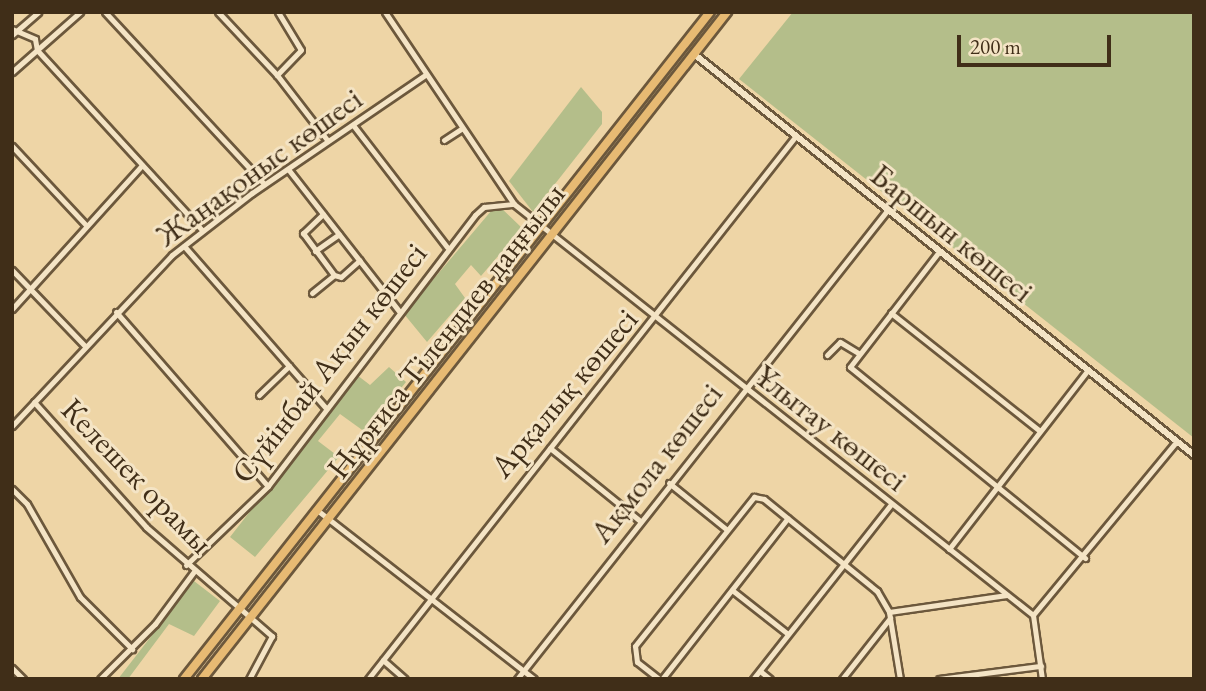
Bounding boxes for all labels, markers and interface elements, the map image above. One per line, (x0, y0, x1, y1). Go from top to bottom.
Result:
scale bar (961, 21, 1115, 65)
text: 200 m (970, 33, 1021, 60)
street label: Жаңақоныс көшесі (148, 79, 370, 255)
street label: Баршын көшесі (863, 156, 1041, 310)
street label: Нұрғиса Тілендиев даңғылы (319, 176, 573, 486)
street label: Сүйінбай Ақын көшесі (223, 235, 435, 491)
street label: Арқалық көшесі (482, 301, 646, 485)
street label: Ұлытау көшесі (747, 357, 915, 499)
street label: Ақмола көшесі (582, 375, 730, 551)
street label: Келешек орамы (53, 390, 221, 562)

